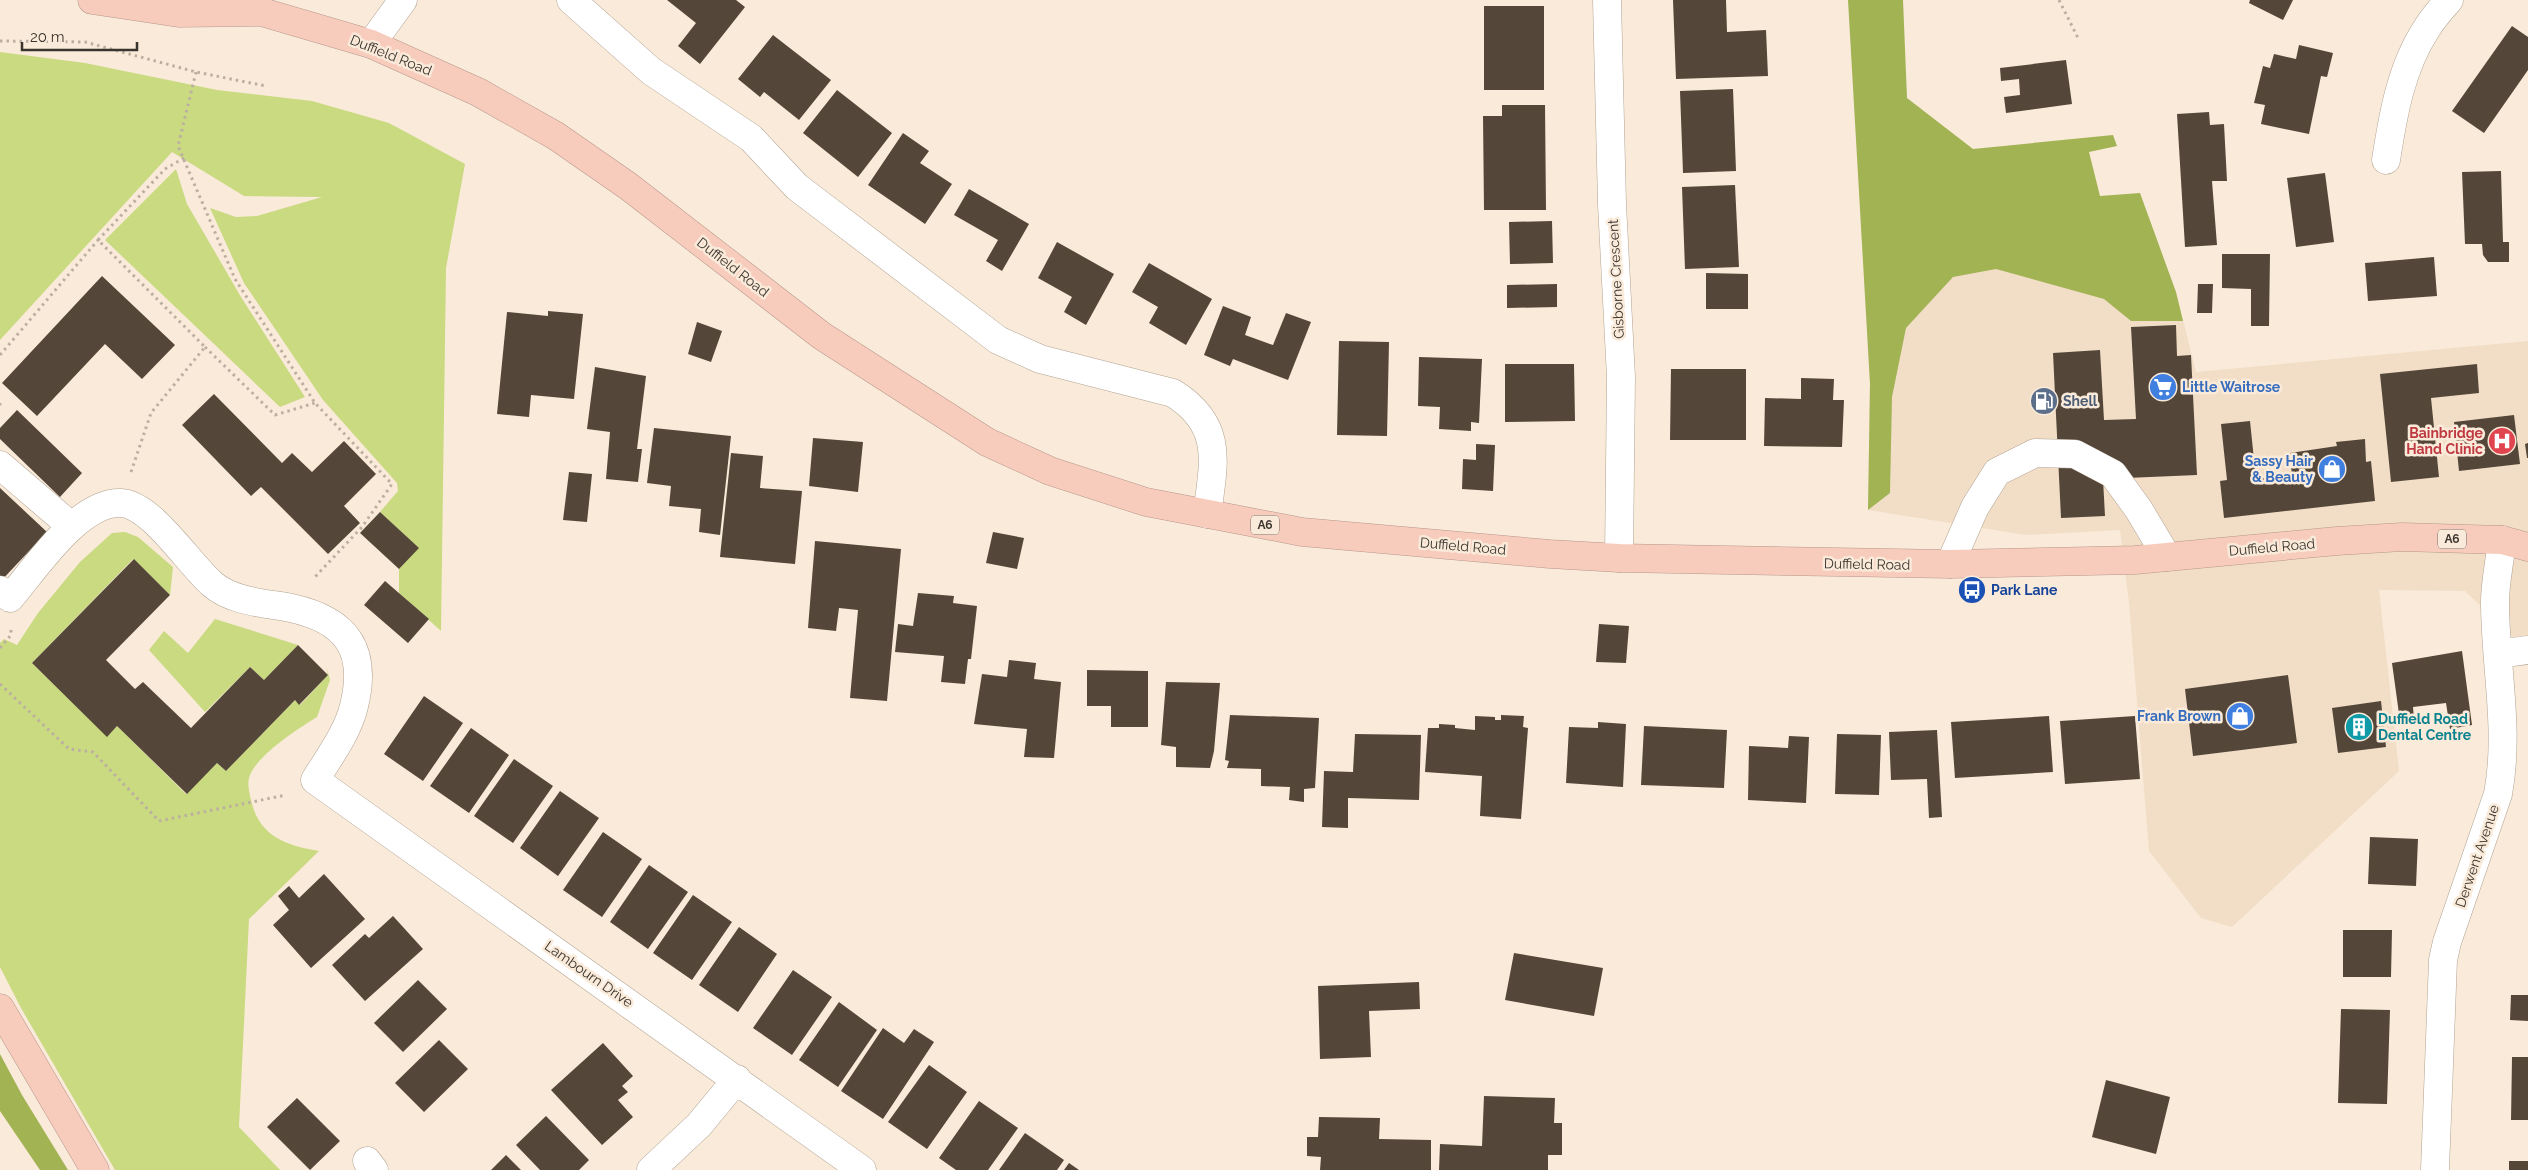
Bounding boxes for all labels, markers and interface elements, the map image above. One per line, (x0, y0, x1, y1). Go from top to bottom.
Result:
scale bar (22, 20, 138, 52)
text: 20 m (30, 28, 65, 46)
street label: Duffield Road (348, 31, 434, 79)
street label: Gisborne Crescent (1605, 219, 1627, 339)
street label: Duffield Road (694, 234, 772, 300)
supermarket icon: Little Waitrose (2148, 372, 2178, 402)
place label: Little Waitrose (2182, 379, 2281, 395)
fuel station icon: Shell (2029, 386, 2059, 416)
place label: Shell (2063, 393, 2098, 409)
place label: Bainbridge Hand Clinic (2406, 425, 2484, 457)
hospital icon: Bainbridge Hand Clinic (2487, 426, 2517, 456)
place label: Sassy Hair & Beauty (2245, 453, 2314, 485)
shop icon: Sassy Hair & Beauty (2317, 454, 2347, 484)
road number: A6 (1251, 516, 1279, 534)
road number: A6 (2438, 530, 2466, 548)
street label: Duffield Road (1419, 534, 1507, 558)
street label: Duffield Road (2228, 535, 2316, 559)
street label: Duffield Road (1824, 555, 1910, 573)
bus stop icon: Park Lane (1957, 575, 1987, 605)
place label: Park Lane (1991, 582, 2058, 598)
shop icon: Frank Brown (2225, 701, 2255, 731)
place label: Frank Brown (2137, 708, 2221, 724)
place label: Duffield Road Dental Centre (2378, 711, 2472, 743)
building icon: Duffield Road Dental Centre (2344, 712, 2374, 742)
street label: Derwent Avenue (2452, 803, 2502, 909)
street label: Lambourn Drive (542, 938, 636, 1010)

